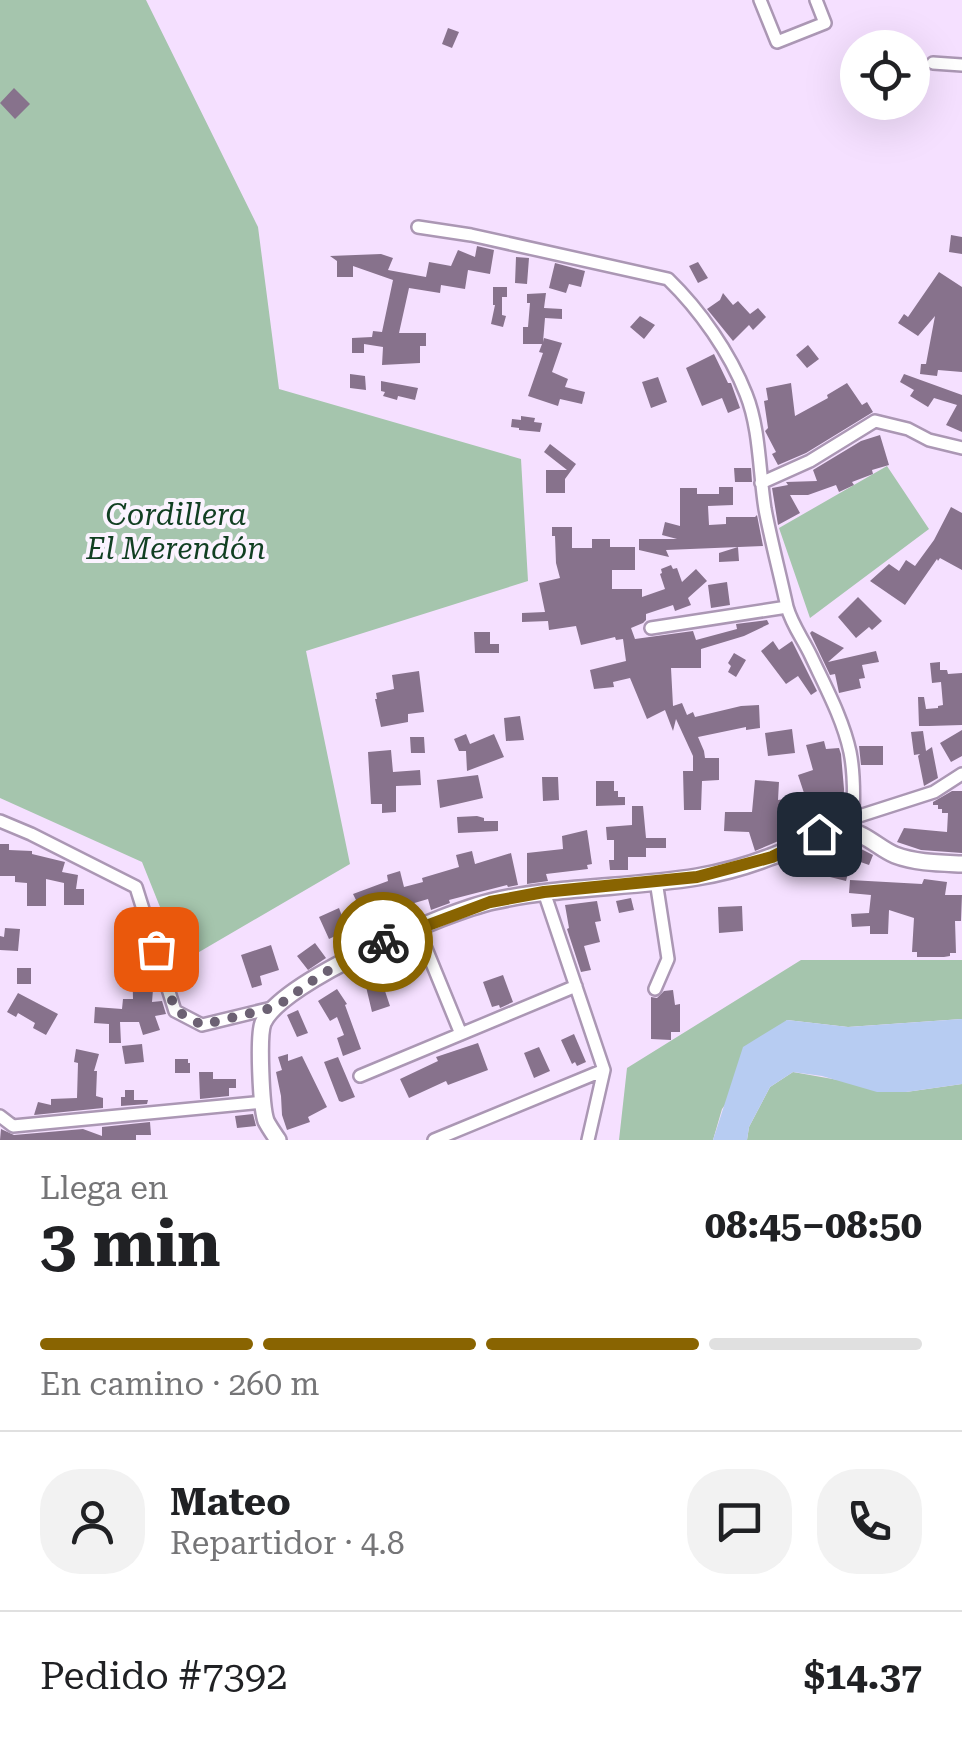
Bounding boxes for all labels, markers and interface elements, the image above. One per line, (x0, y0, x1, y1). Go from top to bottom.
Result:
map controls (840, 30, 930, 120)
button: locate (840, 30, 930, 120)
park label: Cordillera El Merendón (85, 497, 266, 566)
pin (777, 792, 862, 877)
icon: home (792, 807, 847, 862)
courier (333, 892, 433, 992)
pin (114, 907, 199, 992)
icon: bike (356, 915, 411, 970)
icon: bag (129, 922, 184, 977)
text: Llega en (40, 1169, 168, 1207)
text: 08:45–08:50 (705, 1203, 922, 1247)
text: 3 min (40, 1206, 221, 1282)
text: En camino · 260 m (40, 1365, 320, 1403)
button: person (40, 1469, 145, 1574)
button: chat (687, 1469, 792, 1574)
button: phone (817, 1469, 922, 1574)
text: Mateo (170, 1480, 291, 1524)
text: Repartidor · 4.8 (170, 1524, 405, 1562)
text: Pedido #7392 (40, 1654, 287, 1698)
text: $14.37 (804, 1654, 922, 1698)

